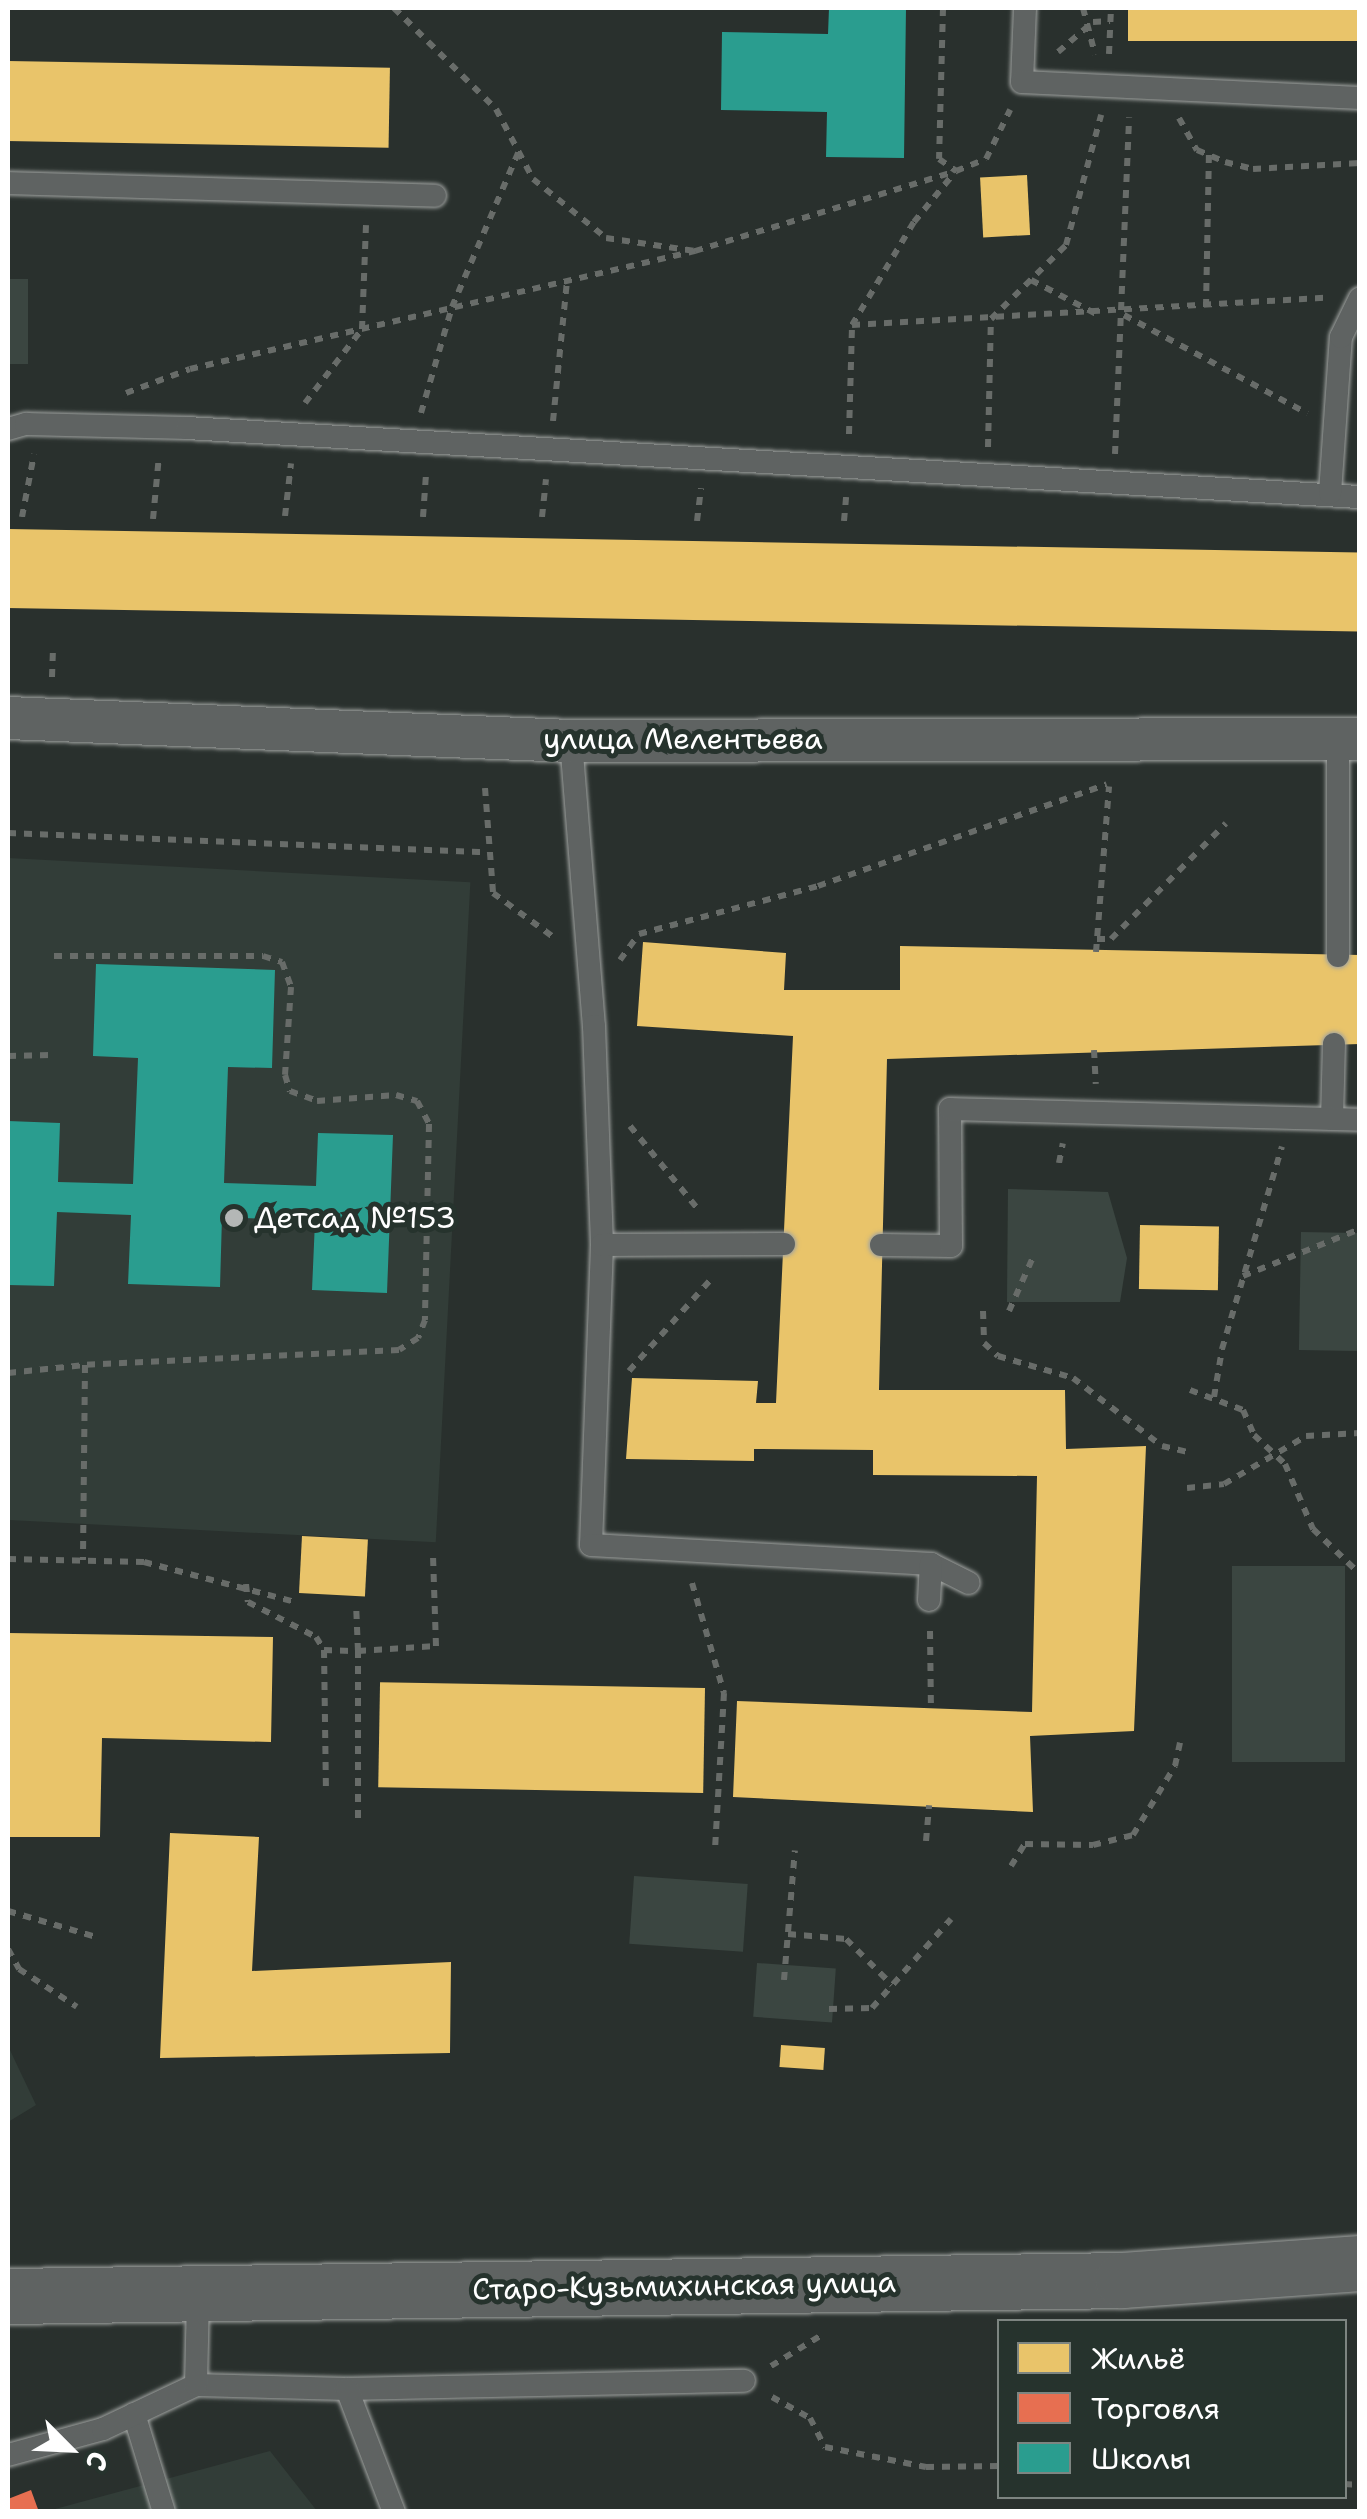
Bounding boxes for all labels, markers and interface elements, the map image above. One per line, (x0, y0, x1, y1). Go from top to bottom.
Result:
street label: улица Мелентьева (543, 721, 823, 757)
place label: Детсад №153 (254, 1200, 456, 1236)
marker: Детсад №153 (223, 1207, 245, 1229)
street label: Старо-Кузьмихинская улица (472, 2264, 896, 2308)
legend (997, 2319, 1347, 2499)
text: Жильё (1091, 2338, 1185, 2379)
text: Торговля (1091, 2388, 1220, 2429)
north arrow (20, 2399, 120, 2499)
text: Школы (1091, 2438, 1191, 2479)
text: С (77, 2446, 118, 2477)

